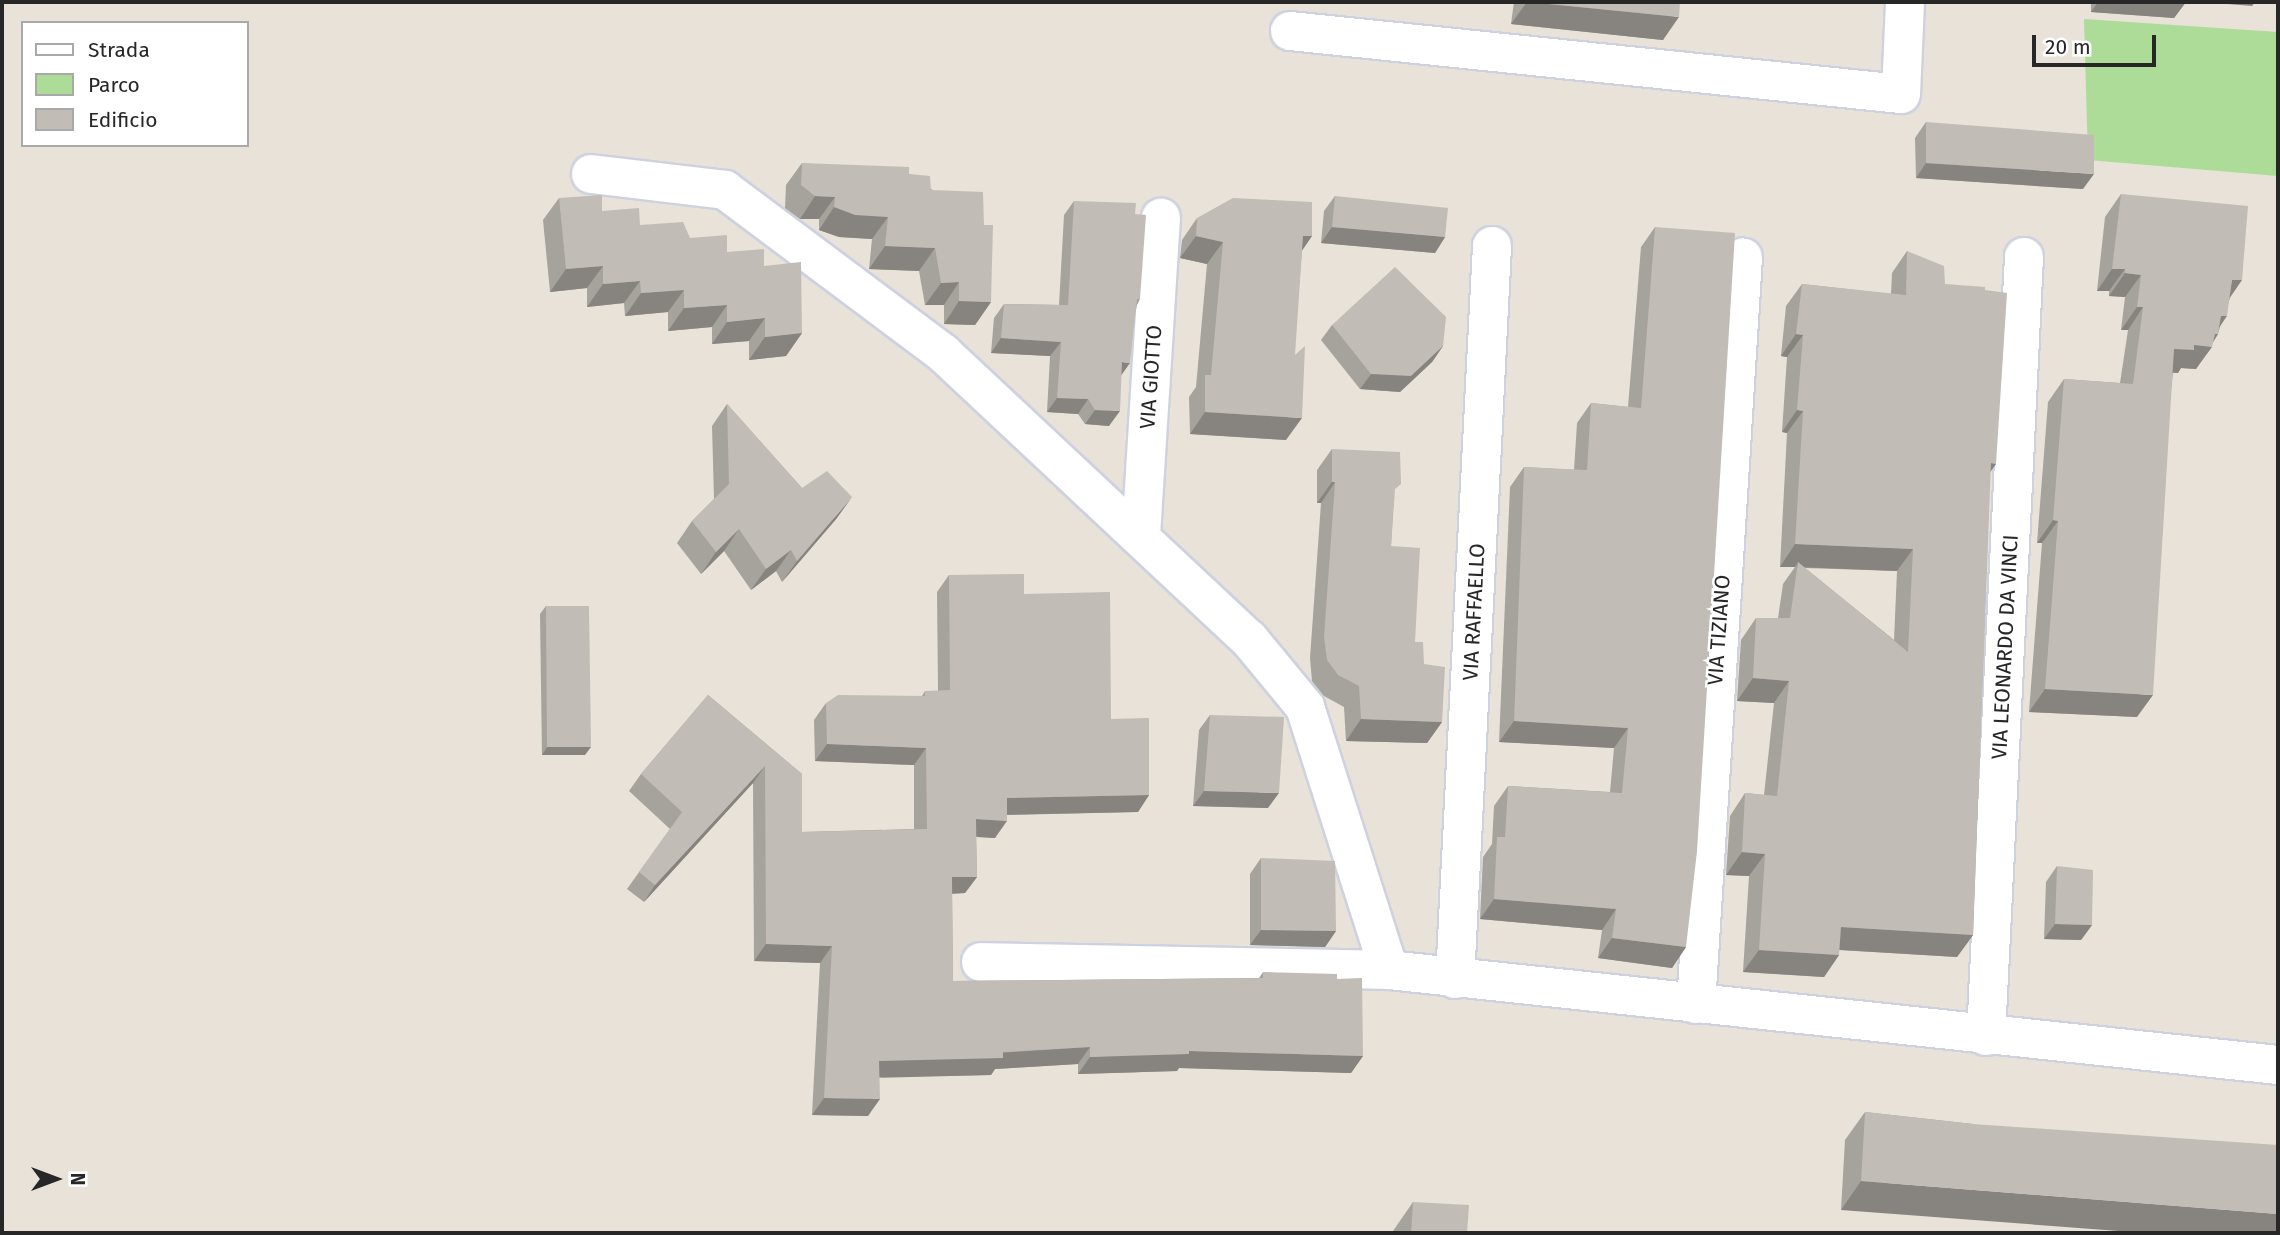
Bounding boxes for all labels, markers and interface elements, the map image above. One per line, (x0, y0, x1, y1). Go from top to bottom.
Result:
legend (21, 21, 248, 147)
scale bar (2035, 21, 2159, 65)
text: 20 m (2045, 34, 2091, 60)
text: Strada (88, 37, 150, 63)
text: Parco (88, 72, 140, 98)
text: Edificio (88, 107, 158, 133)
street label: VIA GIOTTO (1135, 324, 1167, 430)
street label: VIA LEONARDO DA VINCI (1987, 534, 2023, 760)
street label: VIA RAFFAELLO (1458, 543, 1490, 681)
street label: VIA TIZIANO (1703, 574, 1735, 686)
north arrow (21, 1144, 91, 1214)
text: N (66, 1173, 89, 1185)

